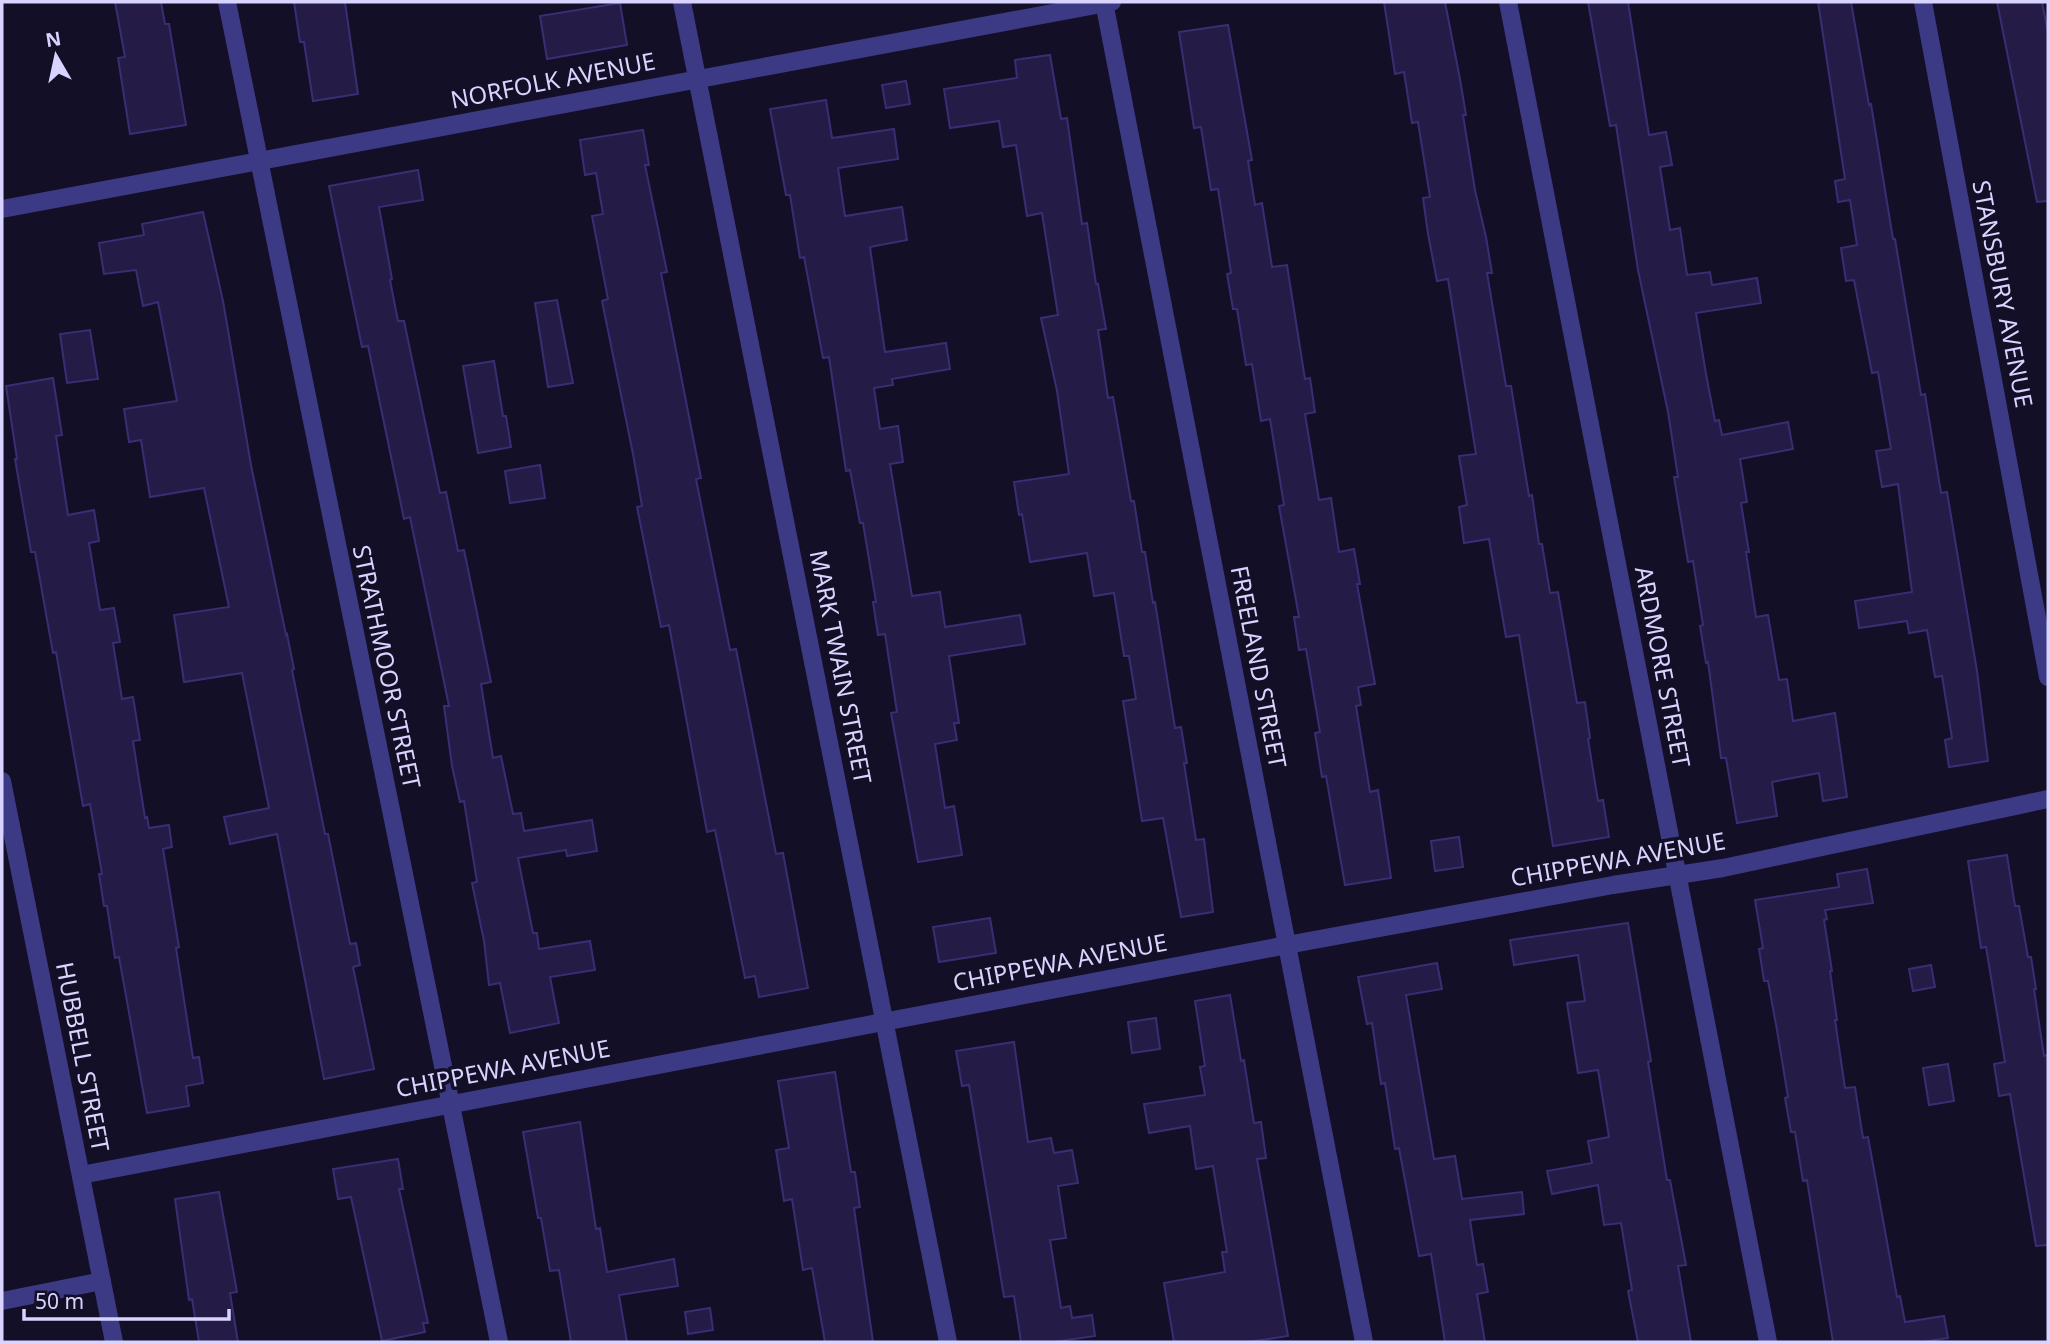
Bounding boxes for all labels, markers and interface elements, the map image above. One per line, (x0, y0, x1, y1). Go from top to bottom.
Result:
north arrow (21, 21, 91, 91)
text: N (44, 25, 63, 53)
street label: NORFOLK AVENUE (447, 43, 658, 116)
street label: STANSBURY AVENUE (1965, 177, 2042, 410)
street label: STRATHMOOR STREET (346, 542, 430, 792)
street label: MARK TWAIN STREET (803, 547, 880, 787)
street label: FREELAND STREET (1224, 563, 1295, 771)
street label: ARDMORE STREET (1628, 563, 1699, 771)
street label: CHIPPEWA AVENUE (1508, 823, 1728, 894)
street label: CHIPPEWA AVENUE (950, 925, 1170, 998)
street label: HUBBELL STREET (49, 959, 118, 1155)
street label: CHIPPEWA AVENUE (393, 1031, 613, 1104)
scale bar (24, 1278, 229, 1322)
text: 50 m (35, 1287, 84, 1315)

